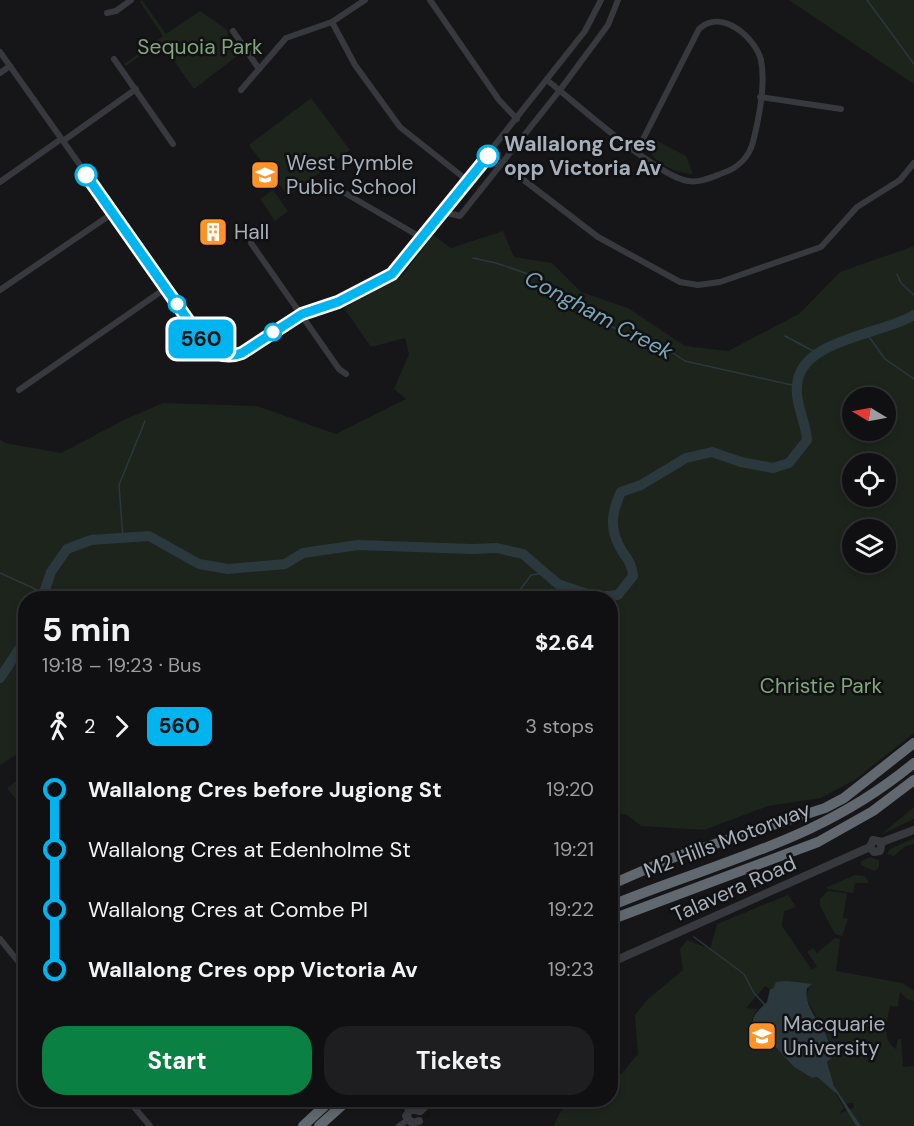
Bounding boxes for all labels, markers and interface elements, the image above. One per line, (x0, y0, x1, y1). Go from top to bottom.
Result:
park label: Sequoia Park (137, 33, 263, 61)
place label: Wallalong Cres opp Victoria Av (504, 130, 661, 182)
marker: Wallalong Cres opp Victoria Av (477, 145, 499, 167)
place label: West Pymble Public School (286, 149, 417, 201)
school or university icon: West Pymble Public School (249, 159, 281, 191)
unlabelled marker (75, 164, 97, 186)
building icon: Hall (197, 216, 229, 248)
place label: Hall (234, 218, 269, 246)
water label: Congham Creek (520, 264, 679, 367)
unlabelled marker (168, 295, 186, 313)
line badge: 560 (166, 320, 236, 358)
unlabelled marker (264, 323, 282, 341)
text: 560 (180, 325, 222, 353)
north arrow (842, 387, 896, 441)
map controls (842, 387, 896, 573)
button: locate (842, 453, 896, 507)
button: layers (842, 519, 896, 573)
text: 5 min (42, 608, 131, 651)
text: $2.64 (535, 628, 594, 657)
text: 19:18 – 19:23 · Bus (42, 652, 202, 678)
park label: Christie Park (760, 672, 883, 700)
icon: walk (42, 710, 75, 743)
icon: forward (105, 710, 138, 743)
text: 560 (159, 712, 200, 740)
text: 2 (84, 713, 96, 739)
text: 3 stops (525, 713, 594, 739)
text: Wallalong Cres before Jugiong St (88, 775, 442, 804)
text: 19:20 (546, 776, 594, 802)
street label: M2 Hills Motorway (640, 795, 815, 885)
text: Wallalong Cres at Edenholme St (88, 835, 411, 864)
text: 19:21 (553, 836, 594, 862)
street label: Talavera Road (667, 849, 801, 929)
text: Wallalong Cres at Combe Pl (88, 895, 368, 924)
text: 19:22 (548, 896, 594, 922)
text: Wallalong Cres opp Victoria Av (88, 955, 418, 984)
text: 19:23 (548, 956, 594, 982)
place label: Macquarie University (783, 1010, 886, 1062)
school or university icon: Macquarie University (746, 1020, 778, 1052)
button: Start (42, 1026, 312, 1095)
button: Tickets (324, 1026, 594, 1095)

